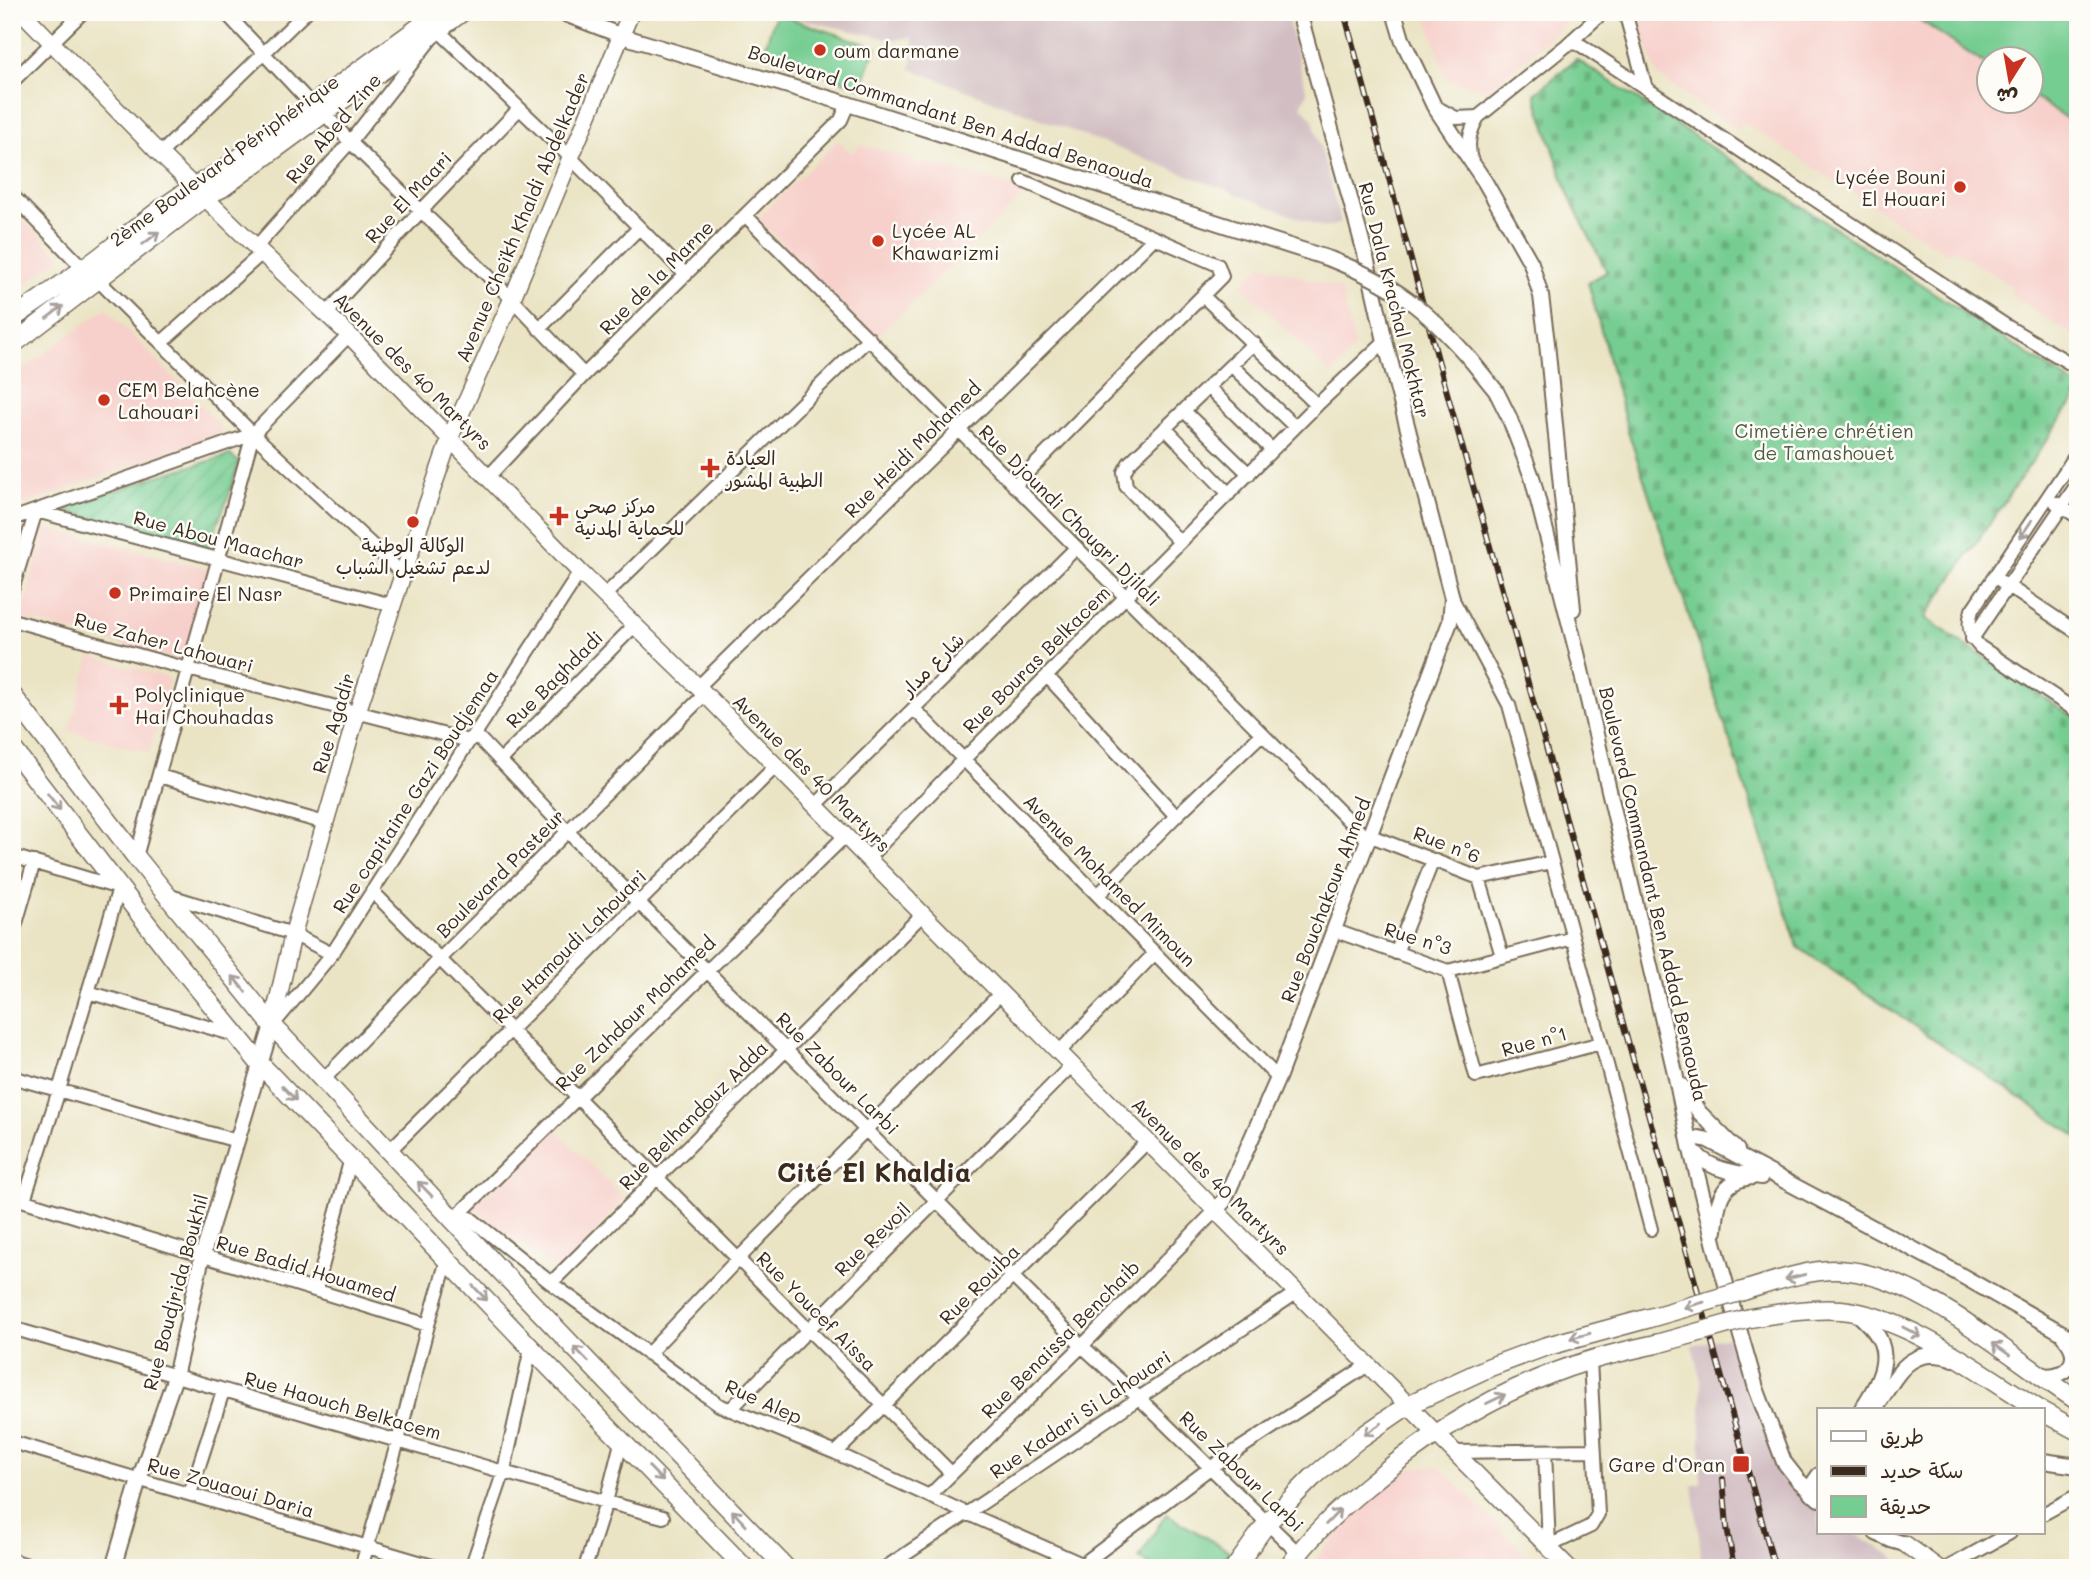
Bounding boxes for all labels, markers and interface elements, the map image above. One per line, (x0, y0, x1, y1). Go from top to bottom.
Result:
street label: Boulevard Commandant Ben Addad Benaouda (745, 38, 1157, 194)
place label: oum darmane (834, 38, 960, 63)
marker: oum darmane (812, 42, 828, 58)
north arrow (1974, 46, 2044, 116)
street label: 2ème Boulevard Périphérique (104, 68, 344, 252)
street label: Rue Abed Zine (280, 68, 386, 188)
street label: Avenue Cheïkh Khaldi Abdelkader (449, 68, 595, 366)
text: ش (1994, 83, 2019, 111)
street label: Rue El Maari (359, 146, 457, 248)
place label: Lycée Bouni El Houari (1836, 164, 1946, 211)
street label: Rue Dala Krachal Mokhtar (1354, 179, 1436, 421)
marker: Lycée Bouni El Houari (1952, 179, 1968, 195)
street label: Rue de la Marne (593, 214, 719, 340)
place label: Lycée AL Khawarizmi (892, 218, 1000, 265)
one-way arrow (142, 231, 160, 246)
marker: Lycée AL Khawarizmi (870, 233, 886, 249)
street label: Avenue des 40 Martyrs (329, 287, 497, 455)
one-way arrow (45, 305, 63, 320)
street label: Rue Heidi Mohamed (838, 375, 986, 523)
place label: CEM Belahcène Lahouari (118, 377, 260, 424)
marker: CEM Belahcène Lahouari (96, 392, 112, 408)
park label: Cimetière chrétien de Tamashouet (1734, 418, 1914, 465)
street label: Rue Djoundi Chougri Djilali (974, 419, 1166, 611)
place label: العيادة الطبية المشور (724, 445, 823, 492)
marker: العيادة الطبية المشور (700, 458, 720, 478)
place label: مركز صحي للحماية المدنية (575, 493, 684, 540)
street label: Rue Abou Maachar (131, 504, 307, 574)
marker: مركز صحي للحماية المدنية (549, 506, 569, 526)
marker: الوكالة الوطنية لدعم تشغيل الشباب (405, 514, 421, 530)
one-way arrow (2019, 518, 2033, 538)
place label: الوكالة الوطنية لدعم تشغيل الشباب (336, 532, 490, 582)
street label: Rue Bouras Belkacem (957, 580, 1115, 738)
place label: Primaire El Nasr (129, 581, 283, 606)
marker: Primaire El Nasr (107, 585, 123, 601)
street label: Rue Zaher Lahouari (72, 606, 256, 678)
street label: Rue Baghdadi (500, 625, 608, 733)
street label: شارع مدار (893, 627, 971, 704)
street label: Rue capitaine Gazi Boudjemaa (327, 664, 503, 918)
street label: Rue Agadir (306, 670, 360, 776)
place label: Polyclinique Hai Chouhadas (135, 682, 274, 729)
street label: Boulevard Commandant Ben Addad Benaouda (1594, 684, 1714, 1104)
street label: Avenue des 40 Martyrs (728, 689, 896, 857)
marker: Polyclinique Hai Chouhadas (109, 695, 129, 715)
street label: Avenue Mohamed Mimoun (1018, 788, 1202, 972)
one-way arrow (46, 792, 61, 811)
street label: Rue Bouchakour Ahmed (1274, 794, 1376, 1006)
street label: Boulevard Pasteur (430, 803, 570, 943)
street label: Rue n°6 (1410, 820, 1484, 868)
street label: Rue Hamoudi Lahouari (487, 864, 651, 1028)
street label: Rue n°3 (1381, 916, 1455, 960)
street label: Rue Zahdour Mohamed (550, 930, 720, 1096)
one-way arrow (232, 975, 247, 993)
street label: Rue Zabour Larbi (771, 1006, 905, 1140)
street label: Rue n°1 (1499, 1020, 1569, 1062)
street label: Rue Belhandouz Adda (613, 1035, 773, 1195)
one-way arrow (280, 1084, 297, 1101)
street label: Avenue des 40 Martyrs (1127, 1092, 1295, 1260)
district label: Cité El Khaldia (777, 1155, 971, 1189)
one-way arrow (416, 1181, 433, 1198)
street label: Rue Boudjrida Boukhil (137, 1191, 213, 1393)
street label: Rue Revoil (829, 1197, 915, 1281)
street label: Rue Badid Houamed (213, 1229, 399, 1307)
street label: Rue Rouiba (933, 1238, 1025, 1330)
street label: Rue Youcef Aissa (752, 1246, 882, 1376)
street label: Rue Benaissa Benchaib (975, 1254, 1145, 1424)
one-way arrow (1784, 1270, 1807, 1284)
one-way arrow (471, 1284, 488, 1301)
one-way arrow (1684, 1299, 1706, 1312)
one-way arrow (1901, 1326, 1921, 1340)
one-way arrow (1569, 1330, 1592, 1343)
one-way arrow (1992, 1342, 2011, 1356)
street label: Rue Kadari Si Lahouari (985, 1344, 1175, 1484)
one-way arrow (573, 1346, 590, 1363)
street label: Rue Haouch Belkacem (242, 1365, 444, 1445)
street label: Rue Alep (722, 1373, 806, 1429)
one-way arrow (1485, 1392, 1506, 1405)
street label: Rue Zabour Larbi (1174, 1405, 1310, 1537)
legend (1817, 1408, 2044, 1534)
one-way arrow (1364, 1422, 1384, 1436)
text: طريق (1880, 1422, 1924, 1449)
street label: Rue Zouaoui Daria (145, 1451, 317, 1523)
place label: Gare d'Oran (1609, 1452, 1725, 1477)
marker: Gare d'Oran (1731, 1454, 1751, 1474)
text: سكة حديد (1880, 1456, 1964, 1483)
one-way arrow (647, 1465, 664, 1482)
text: حديقة (1880, 1492, 1931, 1519)
one-way arrow (1324, 1508, 1341, 1525)
one-way arrow (730, 1510, 747, 1527)

